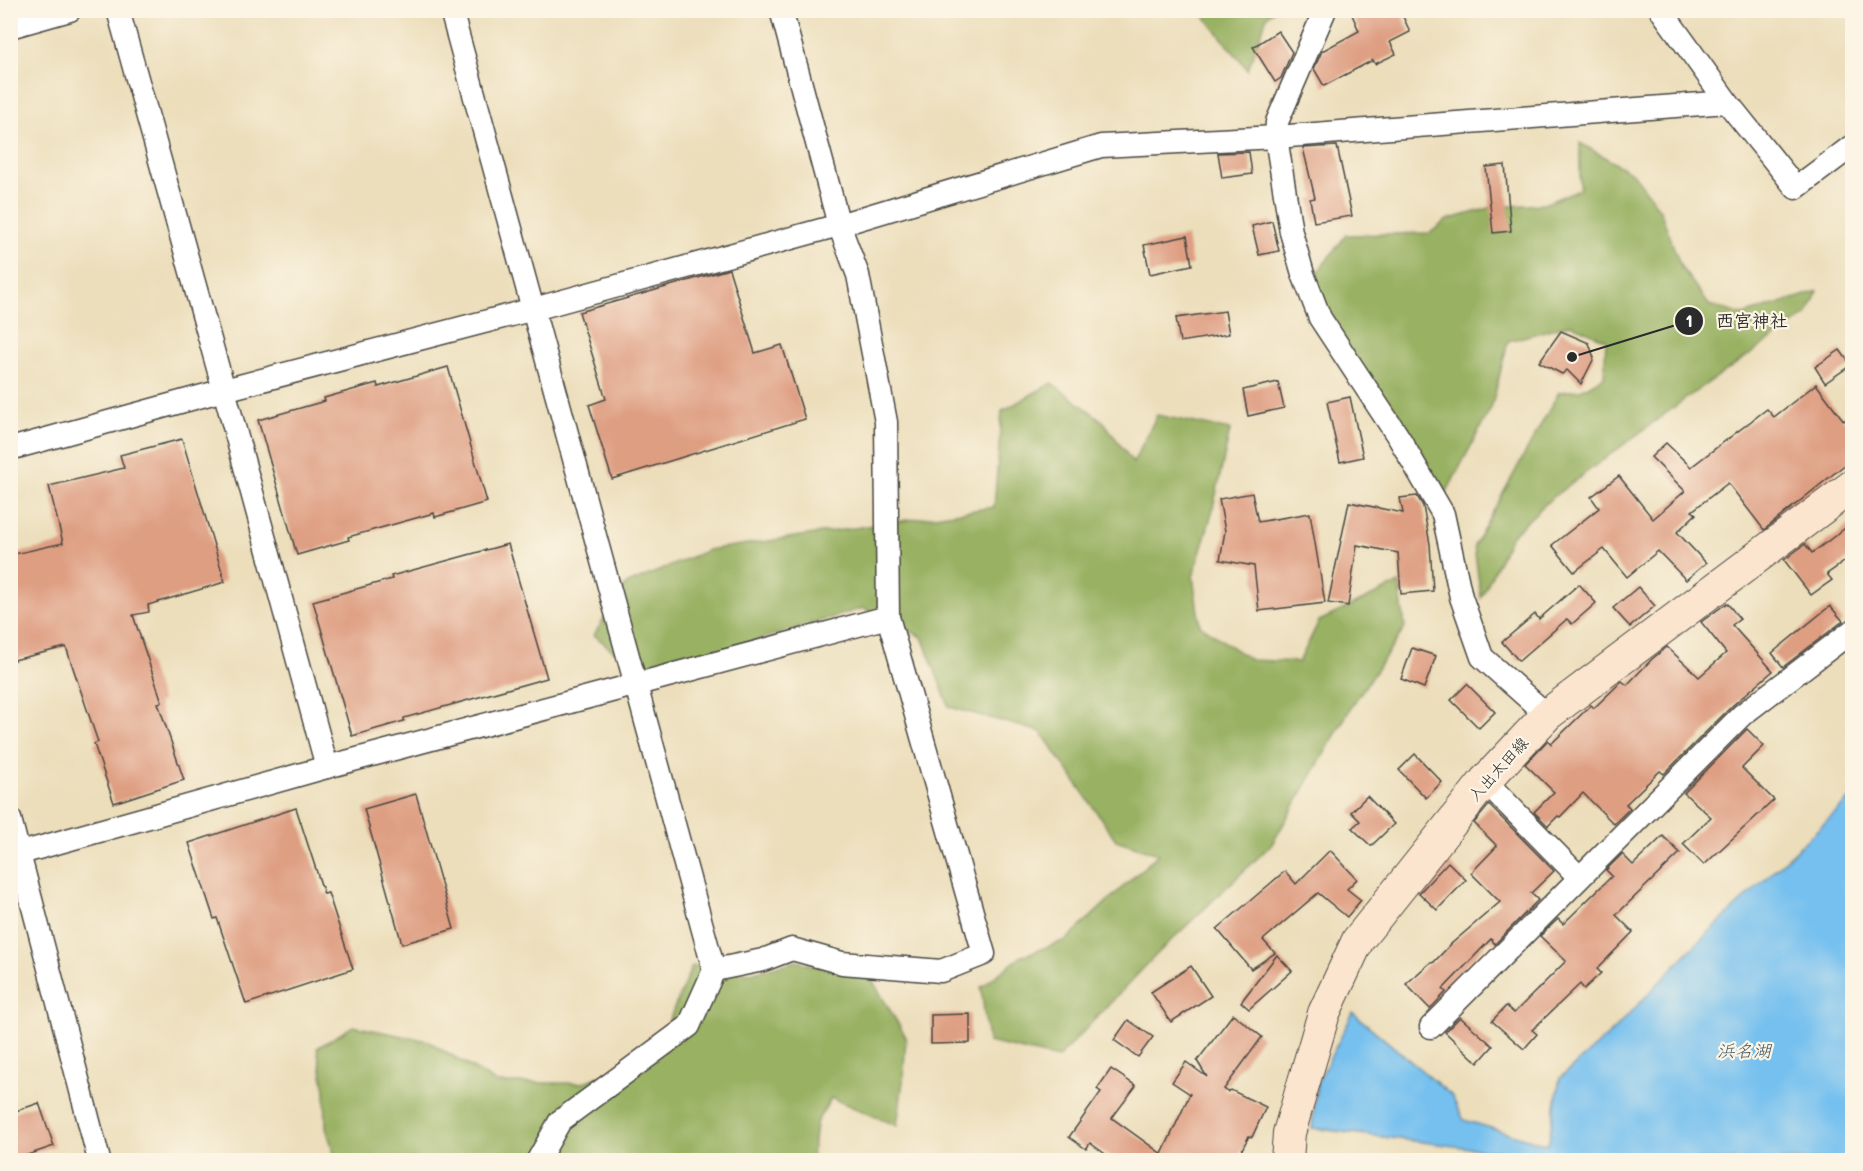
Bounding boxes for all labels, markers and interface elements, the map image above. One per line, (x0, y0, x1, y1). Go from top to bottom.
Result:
callout: 西宮神社 (1674, 303, 1800, 339)
text: 1 (1685, 308, 1693, 332)
text: 西宮神社 (1716, 308, 1788, 332)
street label: 入出太田線 (1463, 732, 1532, 805)
water label: 浜名湖 (1717, 1038, 1773, 1062)

